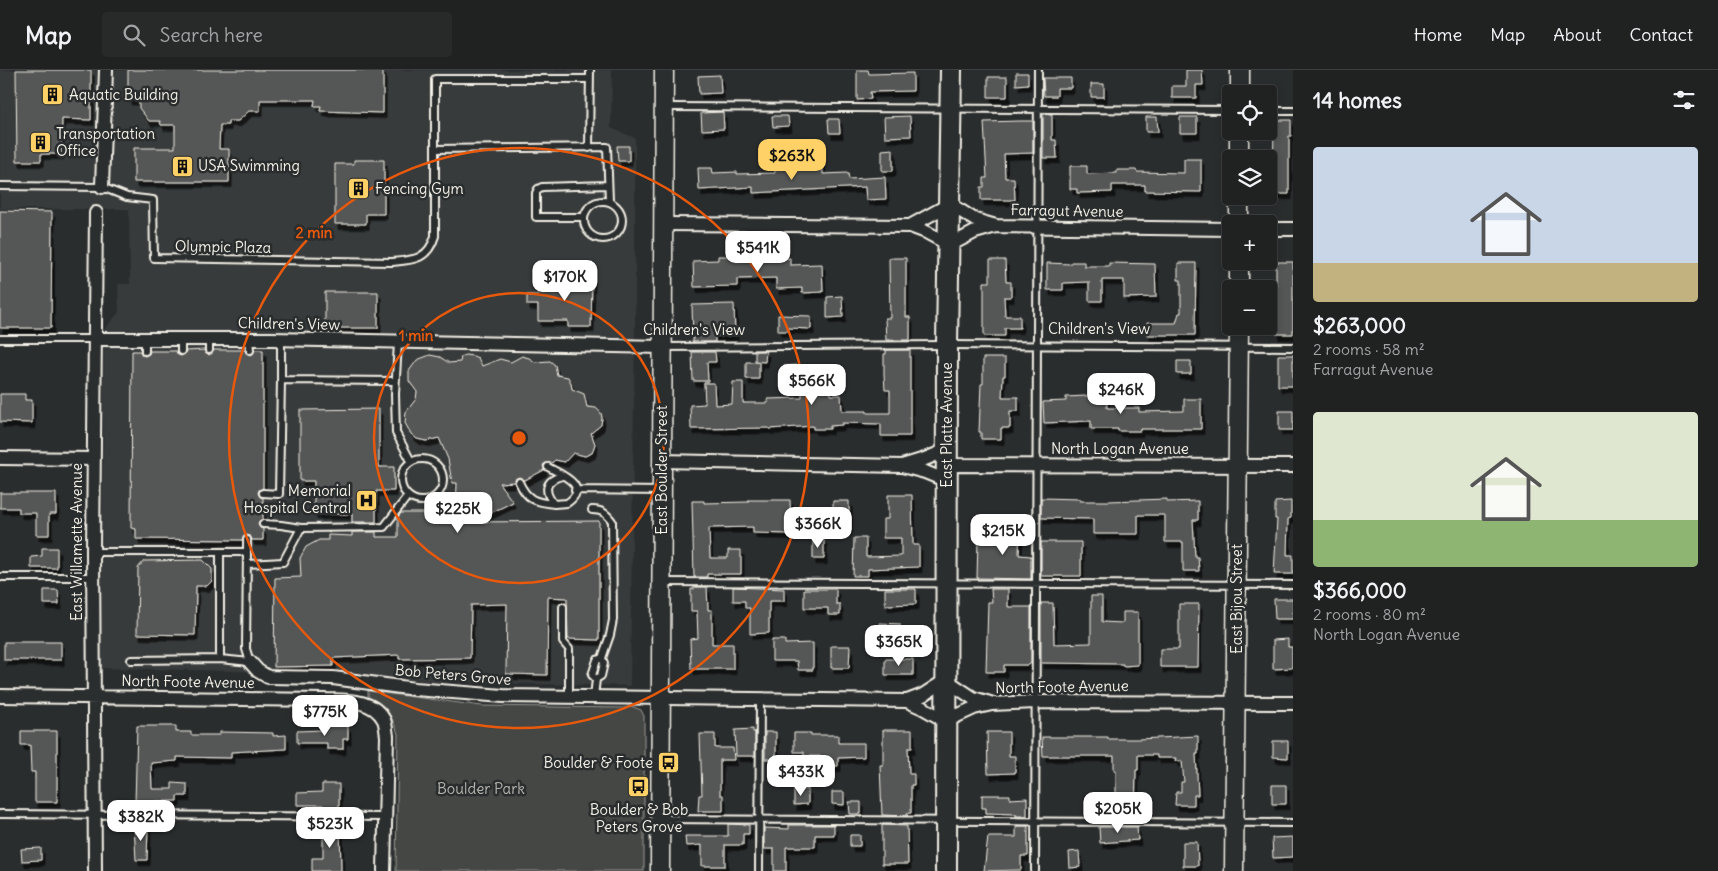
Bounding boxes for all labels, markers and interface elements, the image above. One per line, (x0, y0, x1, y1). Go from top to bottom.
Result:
search box (102, 12, 452, 57)
text: Map (25, 20, 72, 50)
icon: search (120, 21, 148, 49)
text: Search here (160, 23, 263, 47)
text: Home (1414, 23, 1462, 46)
text: Map (1490, 23, 1525, 46)
text: About (1553, 23, 1601, 46)
text: Contact (1629, 23, 1693, 46)
building icon: Aquatic Building (41, 83, 65, 107)
place label: Aquatic Building (69, 85, 178, 104)
map controls (1222, 85, 1277, 335)
button: locate (1222, 85, 1277, 140)
icon: filters (1670, 86, 1698, 114)
text: 14 homes (1313, 87, 1402, 114)
place label: Transportation Office (56, 124, 155, 160)
building icon: Transportation Office (28, 131, 52, 155)
pin: $263K (757, 138, 827, 181)
text: $263K (769, 145, 815, 165)
button: layers (1222, 150, 1277, 205)
building icon: USA Swimming (170, 154, 194, 178)
place label: USA Swimming (198, 156, 300, 175)
building icon: Fencing Gym (347, 177, 371, 201)
place label: Fencing Gym (375, 179, 464, 198)
icon: home (1461, 179, 1551, 269)
street label: Farragut Avenue (1010, 200, 1124, 221)
button: + (1222, 215, 1277, 270)
text: 2 min (296, 223, 333, 242)
pin: $541K (723, 230, 793, 273)
street label: Olympic Plaza (175, 236, 272, 257)
text: $541K (736, 237, 780, 257)
pin: $170K (530, 260, 600, 302)
text: $170K (543, 266, 587, 286)
button: − (1222, 280, 1277, 335)
text: $263,000 (1313, 312, 1406, 339)
street label: Children's View (238, 313, 340, 334)
street label: Children's View (1048, 319, 1150, 338)
street label: Children's View (643, 320, 745, 339)
text: 1 min (399, 326, 434, 345)
text: 2 rooms · 58 m² (1313, 339, 1425, 359)
text: Farragut Avenue (1313, 359, 1434, 379)
street label: East Platte Avenue (937, 362, 956, 488)
pin: $566K (777, 364, 847, 406)
text: $566K (789, 370, 835, 390)
pin: $246K (1086, 372, 1156, 415)
text: $246K (1098, 379, 1144, 399)
street label: East Boulder Street (652, 405, 671, 535)
centre of rings (510, 429, 528, 447)
street label: North Logan Avenue (1051, 439, 1189, 458)
icon: home (1461, 444, 1551, 534)
street label: East Willamette Avenue (67, 463, 86, 621)
place label: Memorial Hospital Central (243, 481, 351, 517)
hospital icon: Memorial Hospital Central (355, 488, 379, 512)
pin: $225K (423, 492, 493, 534)
text: $225K (435, 498, 481, 518)
pin: $366K (783, 506, 853, 549)
text: $366K (795, 513, 841, 533)
pin: $215K (968, 514, 1038, 556)
text: $215K (981, 520, 1025, 540)
street label: East Bijou Street (1227, 544, 1246, 654)
text: $366,000 (1313, 577, 1407, 604)
text: 2 rooms · 80 m² (1313, 604, 1426, 624)
pin: $365K (864, 624, 934, 667)
text: North Logan Avenue (1313, 624, 1460, 644)
text: $365K (876, 631, 922, 651)
street label: Bob Peters Grove (394, 660, 512, 689)
street label: North Foote Avenue (121, 671, 255, 692)
street label: North Foote Avenue (995, 676, 1129, 697)
pin: $775K (290, 694, 360, 737)
text: $775K (303, 701, 347, 721)
bus stop icon: Boulder & Foote (657, 751, 681, 775)
place label: Boulder & Foote (543, 753, 653, 772)
pin: $433K (766, 754, 836, 797)
text: $433K (778, 761, 824, 781)
bus stop icon: Boulder & Bob Peters Grove (627, 775, 651, 799)
park label: Boulder Park (437, 779, 525, 798)
pin: $205K (1083, 792, 1153, 834)
text: $205K (1094, 798, 1142, 818)
pin: $382K (106, 800, 176, 842)
place label: Boulder & Bob Peters Grove (590, 800, 688, 836)
text: $382K (118, 806, 164, 826)
pin: $523K (295, 806, 365, 849)
text: $523K (307, 813, 353, 833)

